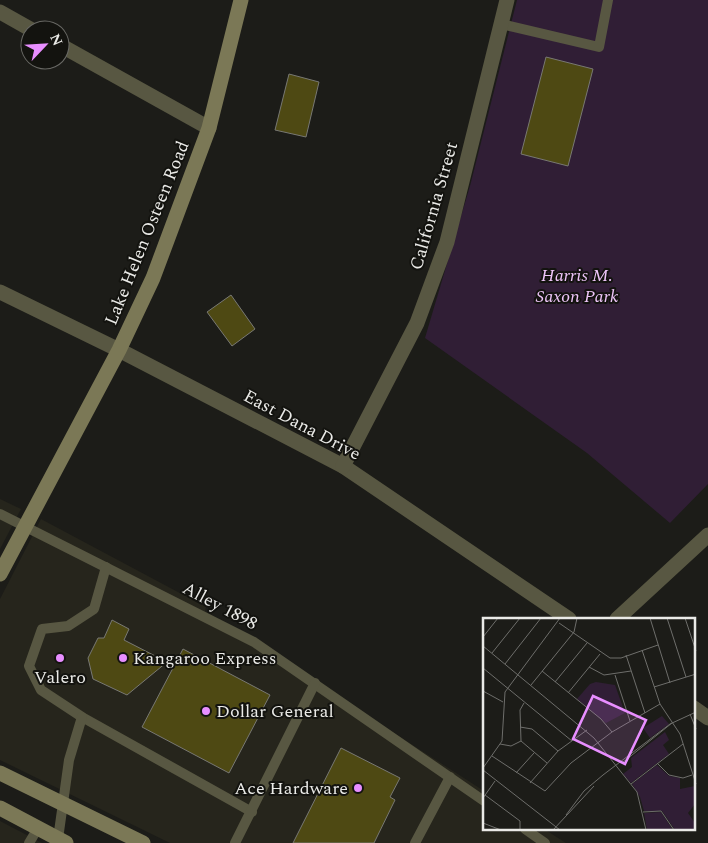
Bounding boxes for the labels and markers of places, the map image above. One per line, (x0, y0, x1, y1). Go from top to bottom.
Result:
place label: Kangaroo Express (133, 645, 277, 672)
marker: Valero (54, 652, 66, 664)
marker: Kangaroo Express (117, 652, 129, 664)
place label: Valero (34, 664, 86, 691)
place label: Dollar General (216, 698, 334, 725)
marker: Dollar General (200, 705, 212, 717)
place label: Ace Hardware (234, 775, 348, 802)
marker: Ace Hardware (352, 782, 364, 794)

